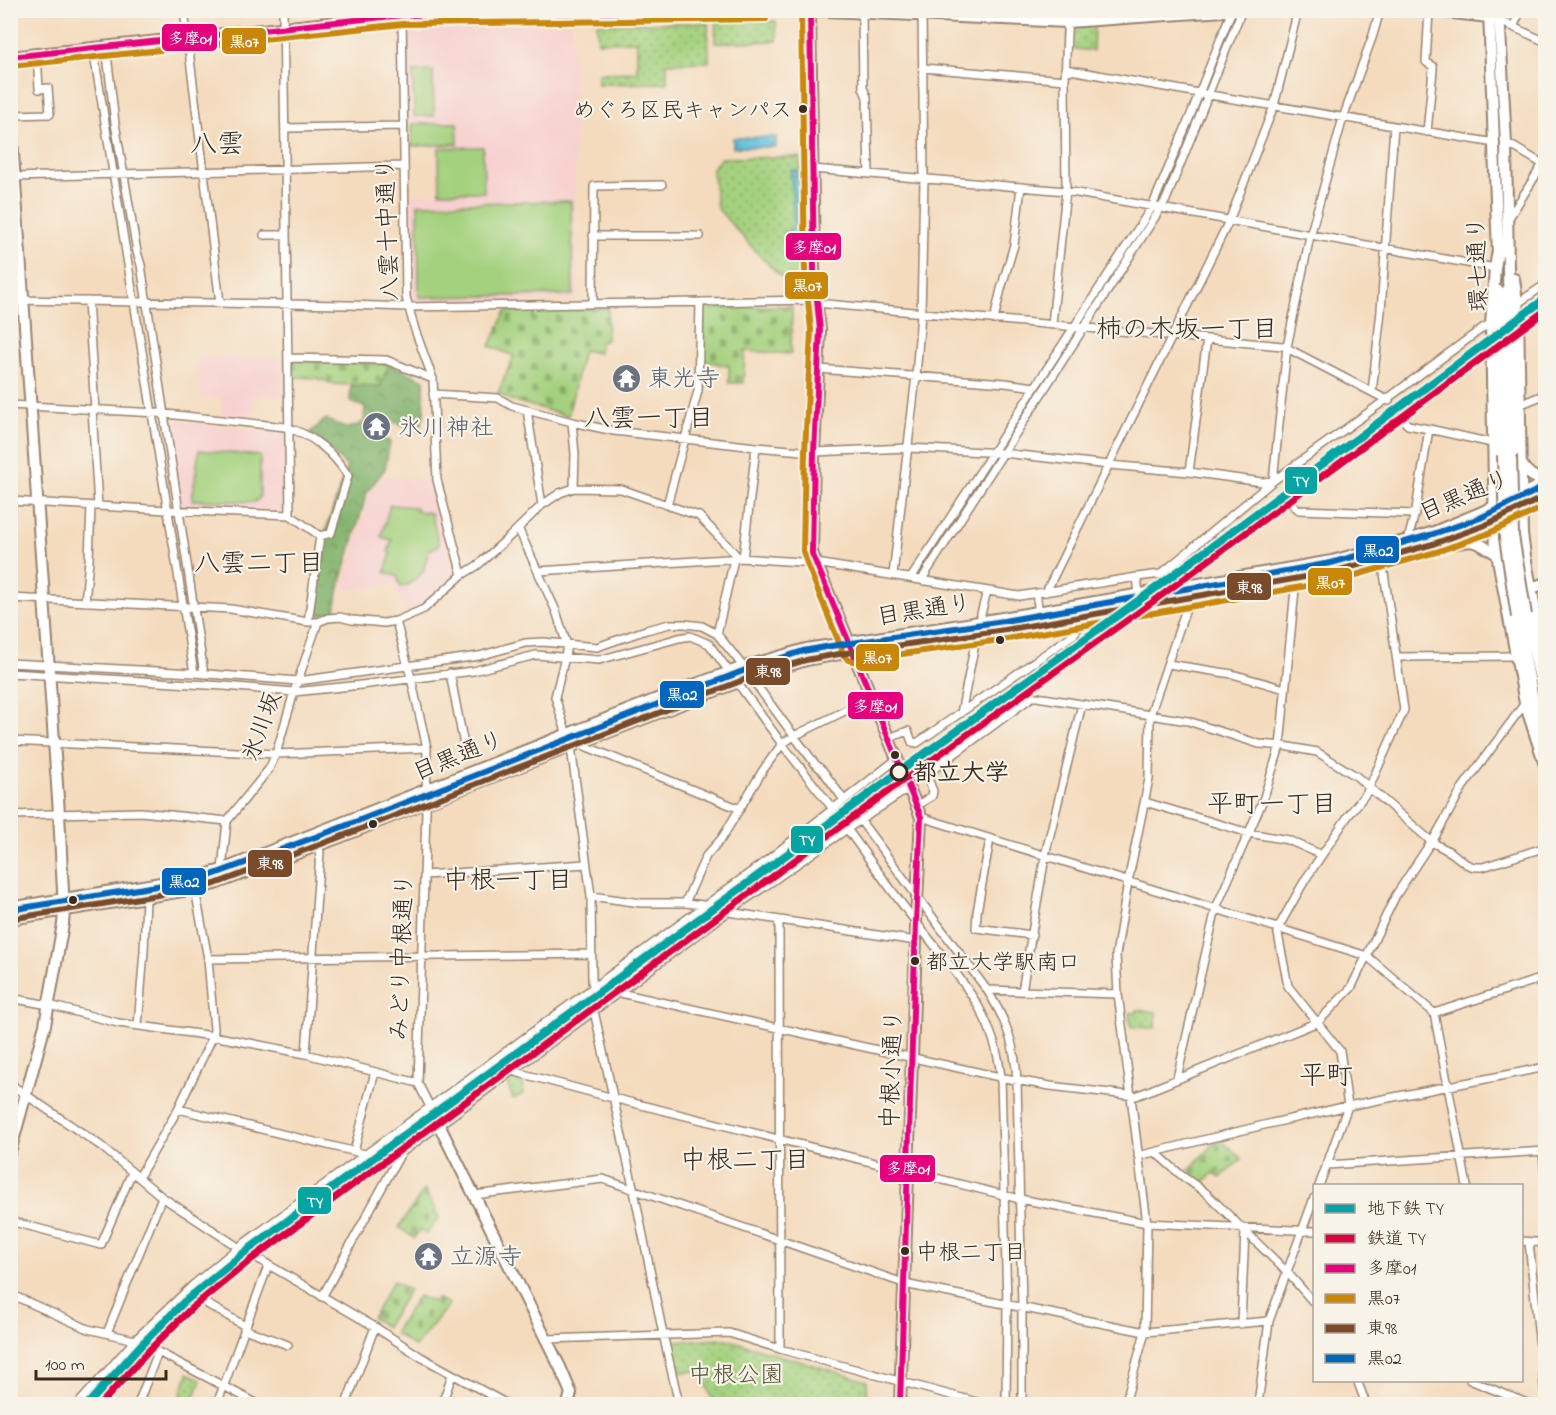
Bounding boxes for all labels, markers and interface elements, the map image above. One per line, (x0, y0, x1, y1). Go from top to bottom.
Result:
line badge: 多摩01 (161, 23, 218, 52)
line badge: 黒07 (221, 27, 267, 55)
text: 多摩01 (168, 28, 213, 52)
text: 黒07 (229, 31, 259, 55)
place label: めぐろ区民キャンパス (573, 96, 792, 128)
marker: めぐろ区民キャンパス (797, 103, 809, 115)
district label: 八雲 (190, 126, 244, 165)
street label: 八雲十中通り (369, 156, 410, 301)
street label: 環七通り (1460, 215, 1499, 312)
line badge: 多摩01 (785, 232, 842, 261)
text: 多摩01 (792, 237, 837, 261)
line badge: 黒07 (784, 271, 829, 300)
text: 黒07 (792, 275, 822, 299)
district label: 柿の木坂一丁目 (1096, 312, 1278, 350)
temple icon: 東光寺 (611, 362, 643, 394)
place label: 東光寺 (648, 363, 720, 398)
district label: 八雲一丁目 (584, 401, 714, 439)
temple icon: 氷川神社 (361, 411, 393, 443)
place label: 氷川神社 (398, 412, 494, 447)
street label: 目黒通り (1414, 462, 1516, 532)
line badge: TY (1284, 466, 1318, 495)
text: TY (1293, 470, 1310, 494)
line badge: 黒02 (1355, 535, 1400, 564)
text: 黒02 (1363, 540, 1393, 564)
district label: 八雲二丁目 (194, 546, 324, 584)
line badge: 黒07 (1307, 567, 1353, 596)
line badge: 東98 (1226, 572, 1272, 601)
text: 黒07 (1315, 572, 1345, 596)
text: 東98 (1236, 577, 1262, 601)
street label: 目黒通り (874, 587, 975, 636)
unlabelled marker (994, 634, 1006, 646)
line badge: 黒07 (855, 643, 900, 672)
text: 黒07 (862, 647, 892, 671)
line badge: 東98 (745, 657, 791, 686)
text: 東98 (755, 661, 781, 685)
line badge: 黒02 (659, 680, 705, 709)
text: 黒02 (667, 684, 697, 708)
street label: 氷川坂 (235, 687, 292, 767)
line badge: 多摩01 (847, 691, 904, 720)
text: 多摩01 (853, 696, 898, 720)
street label: 目黒通り (408, 723, 510, 792)
unlabelled marker (889, 749, 901, 761)
place label: 都立大学 (913, 757, 1009, 792)
marker: 都立大学 (890, 763, 908, 781)
district label: 平町一丁目 (1207, 787, 1337, 825)
unlabelled marker (367, 818, 379, 830)
line badge: TY (790, 825, 824, 854)
text: TY (799, 829, 816, 853)
line badge: 東98 (247, 849, 293, 878)
text: 東98 (257, 853, 283, 877)
district label: 中根一丁目 (443, 863, 573, 901)
line badge: 黒02 (161, 867, 207, 896)
text: 黒02 (169, 871, 199, 895)
street label: みどり中根通り (383, 873, 424, 1042)
unlabelled marker (67, 894, 79, 906)
place label: 都立大学駅南口 (926, 948, 1080, 980)
marker: 都立大学駅南口 (909, 955, 921, 967)
street label: 中根小通り (874, 1009, 913, 1130)
district label: 平町 (1299, 1058, 1353, 1097)
district label: 中根二丁目 (680, 1143, 810, 1181)
line badge: 多摩01 (879, 1154, 936, 1183)
text: 多摩01 (886, 1158, 931, 1182)
legend (1313, 1184, 1523, 1382)
line badge: TY (297, 1186, 332, 1215)
text: TY (307, 1191, 324, 1215)
text: 地下鉄 TY (1367, 1197, 1445, 1223)
text: 鉄道 TY (1367, 1227, 1427, 1253)
place label: 中根二丁目 (916, 1238, 1026, 1270)
temple icon: 立源寺 (413, 1240, 445, 1272)
place label: 立源寺 (450, 1241, 522, 1276)
marker: 中根二丁目 (899, 1245, 911, 1257)
text: 多摩01 (1367, 1257, 1417, 1283)
text: 黒07 (1367, 1287, 1401, 1313)
text: 東98 (1367, 1317, 1397, 1343)
scale bar (36, 1343, 166, 1381)
text: 黒02 (1367, 1347, 1402, 1373)
text: 100 m (45, 1353, 85, 1379)
park label: 中根公園 (688, 1359, 784, 1394)

